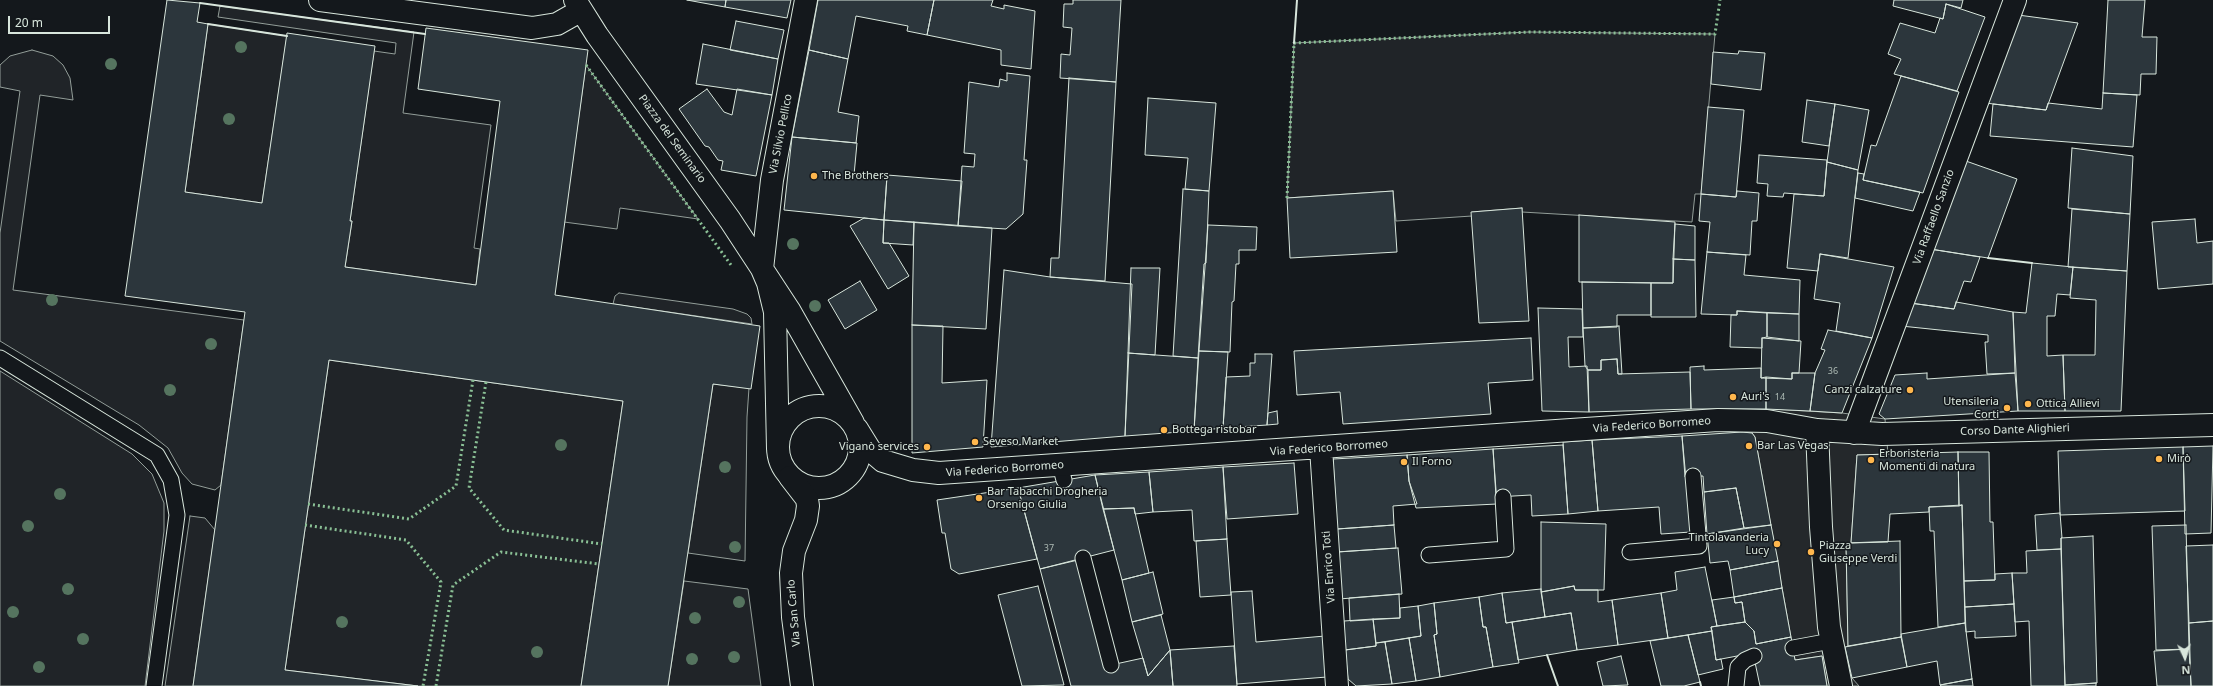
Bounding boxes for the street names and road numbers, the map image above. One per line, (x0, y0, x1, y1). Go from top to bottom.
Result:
street label: Piazza del Seminario (635, 92, 709, 186)
street label: Via Silvio Pellico (767, 93, 795, 175)
street label: Via Raffaello Sanzio (1911, 168, 1957, 266)
street label: Via Federico Borromeo (1593, 414, 1711, 436)
street label: Corso Dante Alighieri (1960, 421, 2070, 439)
street label: Via Federico Borromeo (1270, 437, 1388, 459)
street label: Via Federico Borromeo (946, 458, 1064, 480)
street label: Via Enrico Toti (1320, 530, 1338, 604)
street label: Via San Carlo (784, 579, 804, 647)

